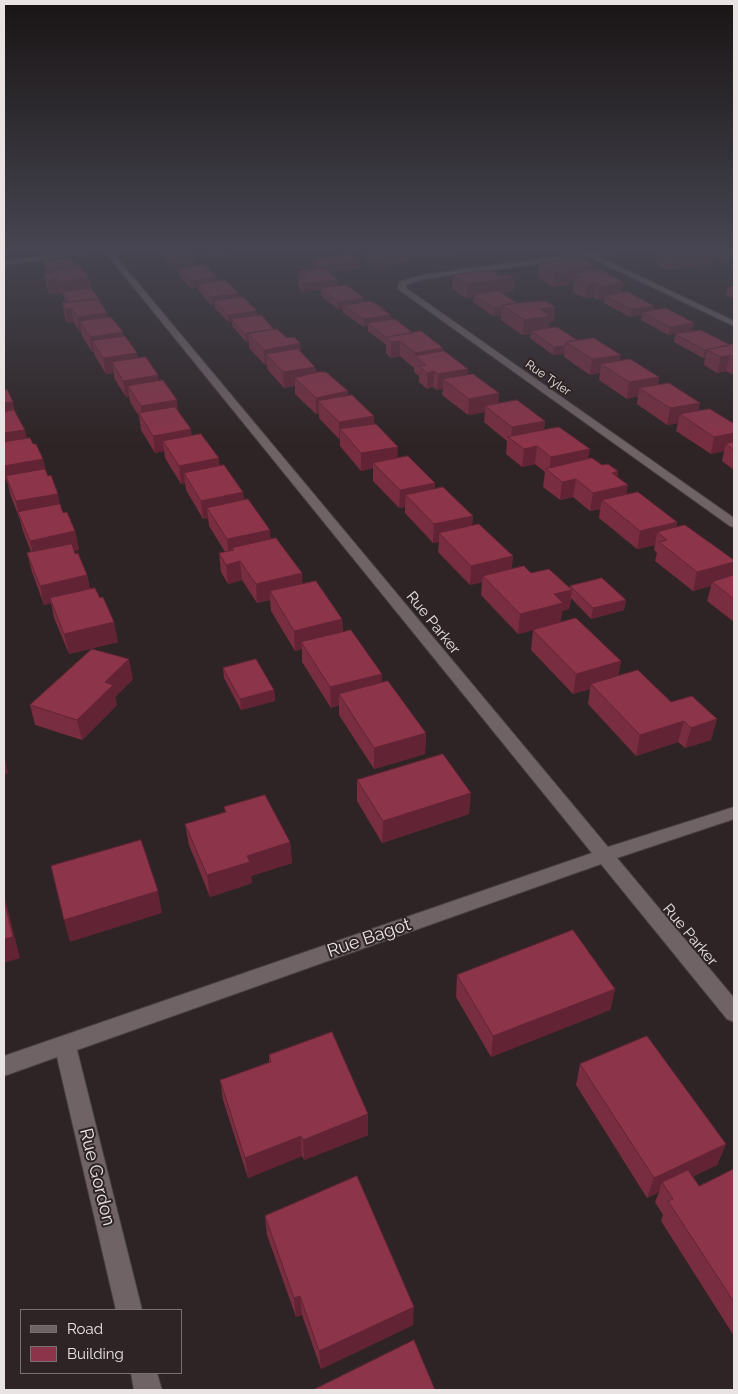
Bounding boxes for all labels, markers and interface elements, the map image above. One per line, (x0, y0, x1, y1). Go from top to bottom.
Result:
street label: Rue Tyler (522, 357, 574, 399)
street label: Rue Parker (402, 588, 464, 658)
street label: Rue Parker (659, 900, 721, 970)
street label: Rue Bagot (324, 914, 414, 962)
street label: Rue Gordon (74, 1126, 120, 1228)
legend (20, 1309, 182, 1374)
text: Road (67, 1320, 103, 1338)
text: Building (67, 1345, 124, 1363)

